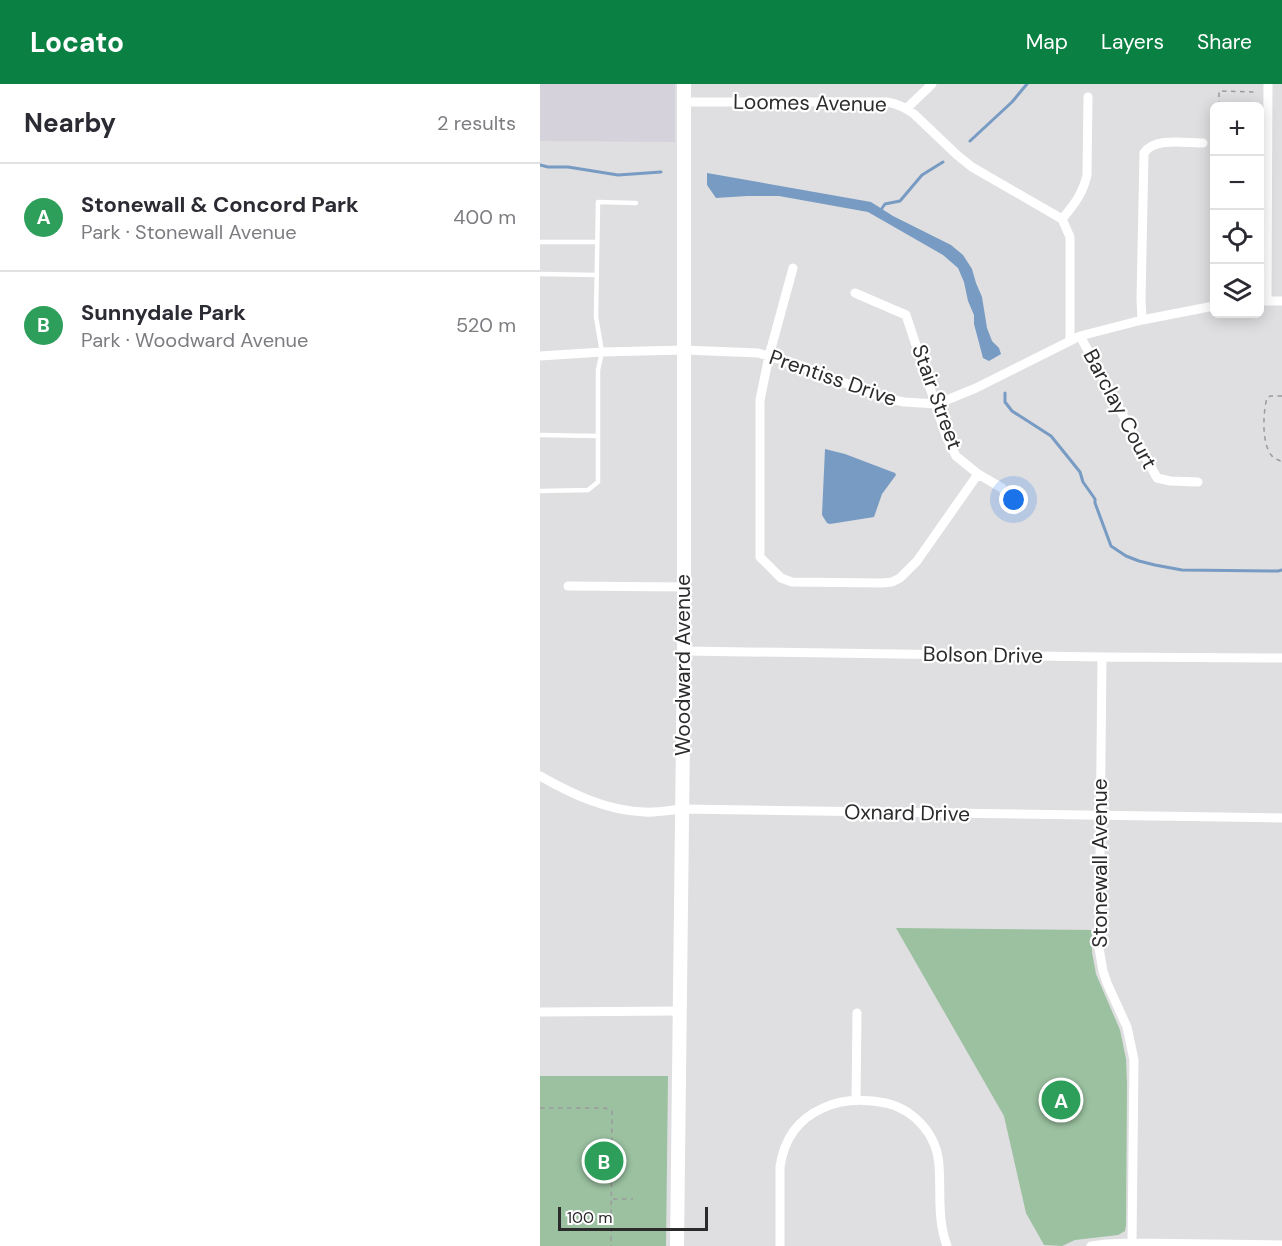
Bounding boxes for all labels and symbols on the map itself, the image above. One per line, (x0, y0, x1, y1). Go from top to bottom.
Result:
street label: Loomes Avenue (733, 88, 887, 118)
street label: Stair Street (905, 341, 969, 453)
street label: Prentiss Drive (765, 343, 901, 413)
street label: Barclay Court (1077, 344, 1163, 474)
your location (999, 485, 1028, 514)
street label: Woodward Avenue (669, 574, 697, 756)
street label: Bolson Drive (923, 640, 1043, 670)
street label: Stonewall Avenue (1086, 778, 1114, 948)
street label: Oxnard Drive (844, 798, 970, 828)
pin: A (1042, 1078, 1080, 1122)
pin: B (584, 1138, 624, 1184)
scale bar (558, 1204, 708, 1232)

